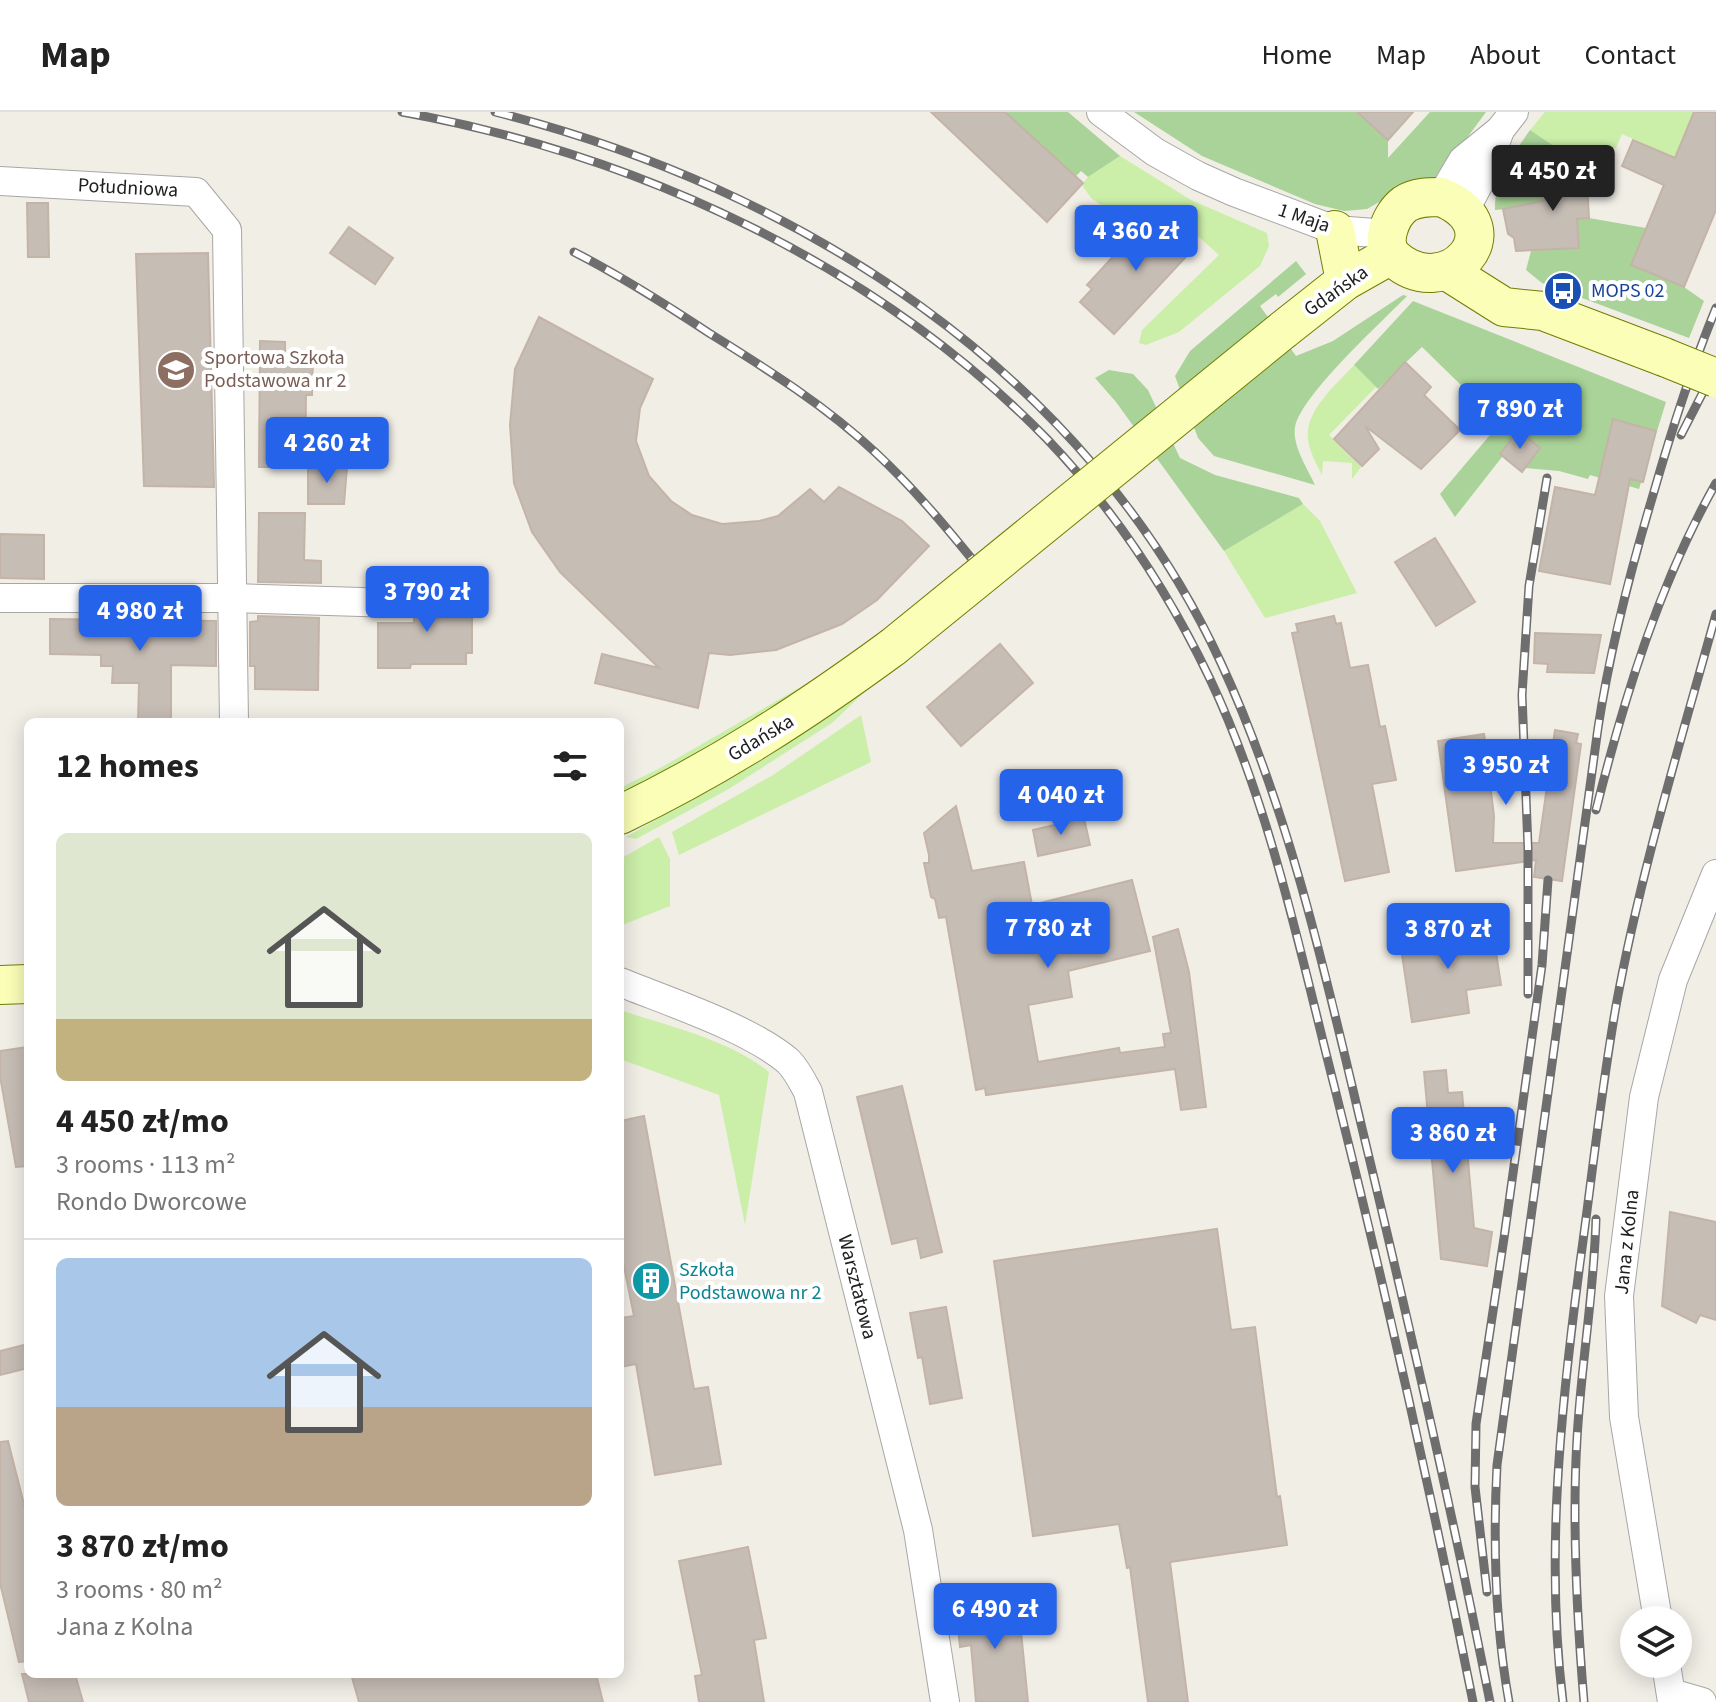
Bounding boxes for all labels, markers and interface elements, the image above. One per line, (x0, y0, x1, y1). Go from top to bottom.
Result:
text: Map (40, 28, 111, 82)
text: Home (1261, 35, 1332, 75)
text: Map (1376, 35, 1426, 75)
text: About (1470, 35, 1541, 75)
text: Contact (1585, 35, 1676, 75)
pin: 4 450 zł (1470, 145, 1636, 213)
text: 4 450 zł (1510, 152, 1596, 189)
street label: Południowa (77, 171, 179, 205)
street label: 1 Maja (1274, 196, 1334, 240)
pin: 4 360 zł (1053, 205, 1219, 273)
text: 4 360 zł (1093, 212, 1179, 249)
street label: Gdańska (1298, 259, 1374, 323)
bus stop icon: MOPS 02 (1542, 270, 1584, 312)
place label: MOPS 02 (1591, 277, 1665, 305)
place label: Sportowa Szkoła Podstawowa nr 2 (204, 344, 346, 395)
school or university icon: Sportowa Szkoła Podstawowa nr 2 (155, 349, 197, 391)
pin: 7 890 zł (1437, 383, 1603, 451)
text: 7 890 zł (1477, 390, 1563, 427)
pin: 4 260 zł (244, 417, 410, 485)
text: 4 260 zł (284, 424, 370, 461)
pin: 3 790 zł (344, 566, 510, 634)
text: 3 790 zł (384, 573, 470, 610)
pin: 4 980 zł (57, 585, 223, 653)
text: 4 980 zł (97, 592, 183, 629)
street label: Gdańska (723, 707, 799, 769)
pin: 3 950 zł (1423, 739, 1589, 807)
text: 12 homes (56, 742, 199, 791)
icon: filters (548, 744, 592, 788)
text: 3 950 zł (1463, 746, 1549, 783)
pin: 4 040 zł (978, 769, 1144, 837)
text: 4 040 zł (1018, 776, 1104, 813)
icon: home (252, 885, 396, 1029)
pin: 7 780 zł (965, 902, 1131, 970)
pin: 3 870 zł (1365, 903, 1531, 971)
text: 7 780 zł (1005, 909, 1091, 946)
text: 3 870 zł (1405, 910, 1491, 947)
text: 4 450 zł/mo (56, 1097, 229, 1146)
pin: 3 860 zł (1370, 1107, 1536, 1175)
text: 3 860 zł (1410, 1114, 1496, 1151)
text: 3 rooms · 113 m² (56, 1146, 235, 1183)
text: Rondo Dworcowe (56, 1183, 247, 1220)
street label: Jana z Kolna (1608, 1188, 1646, 1296)
street label: Warsztatowa (830, 1232, 884, 1342)
place label: Szkoła Podstawowa nr 2 (679, 1256, 821, 1307)
building icon: Szkoła Podstawowa nr 2 (630, 1260, 672, 1302)
icon: home (252, 1310, 396, 1454)
text: 3 870 zł/mo (56, 1522, 229, 1571)
text: 3 rooms · 80 m² (56, 1571, 223, 1608)
pin: 6 490 zł (912, 1583, 1078, 1651)
text: 6 490 zł (952, 1590, 1038, 1627)
map controls (1620, 1606, 1692, 1678)
button: layers (1620, 1606, 1692, 1678)
text: Jana z Kolna (56, 1608, 193, 1645)

